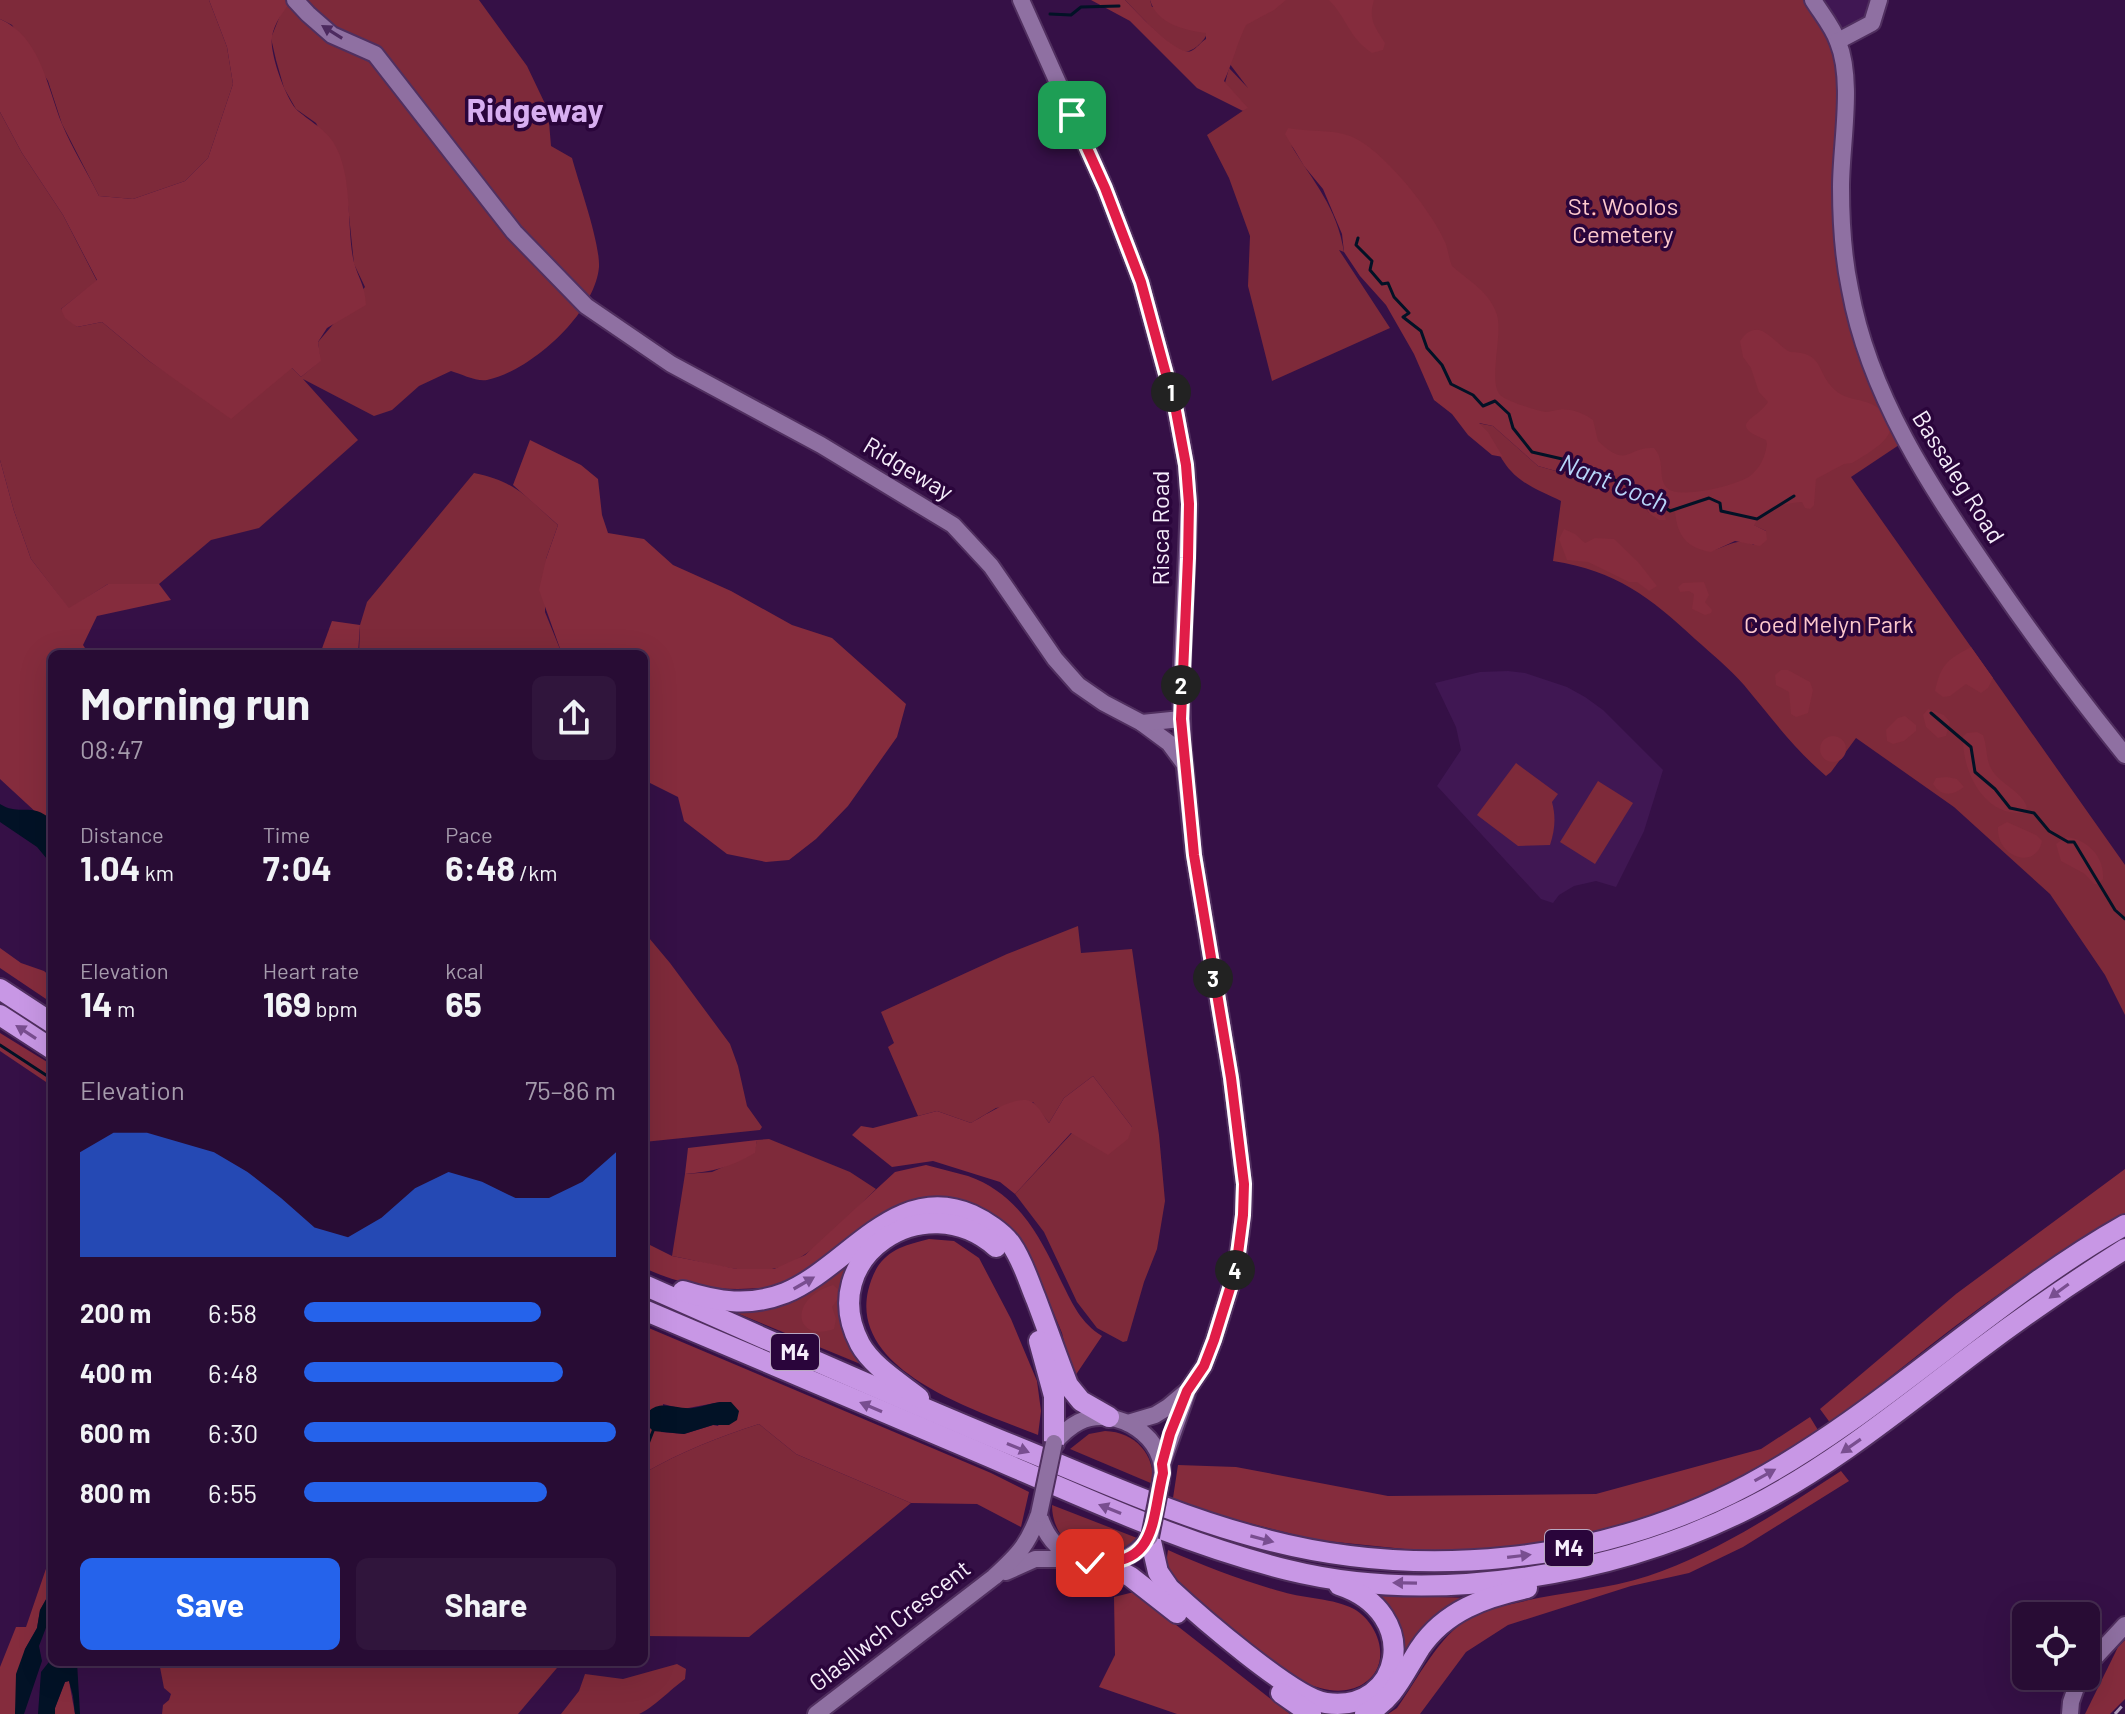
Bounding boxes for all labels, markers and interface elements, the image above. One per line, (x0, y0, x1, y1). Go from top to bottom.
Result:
one-way arrow (321, 24, 342, 39)
pin (1038, 81, 1106, 149)
district label: Ridgeway (466, 90, 604, 128)
icon: arrive (1050, 93, 1094, 137)
park label: St. Woolos Cemetery (1568, 191, 1678, 248)
pin: 1 (1151, 372, 1191, 412)
text: 1 (1167, 379, 1175, 405)
street label: Bassaleg Road (1907, 404, 2012, 548)
street label: Ridgeway (859, 430, 959, 506)
water label: Nant Coch (1556, 446, 1673, 517)
street label: Risca Road (1145, 471, 1174, 585)
park label: Coed Melyn Park (1744, 609, 1914, 638)
pin: 2 (1161, 665, 1201, 705)
text: 2 (1175, 672, 1187, 698)
text: Morning run (80, 676, 310, 729)
button: share (532, 676, 616, 760)
text: 08:47 (80, 733, 143, 764)
text: Distance (80, 821, 164, 847)
text: Time (263, 821, 310, 847)
text: Pace (445, 821, 493, 847)
text: 1.04 (80, 847, 140, 888)
text: 7:04 (263, 847, 332, 888)
text: 6:48 (445, 847, 515, 888)
text: km (140, 859, 174, 885)
text: /km (515, 859, 557, 885)
text: Elevation (80, 957, 169, 983)
text: Heart rate (263, 957, 359, 983)
text: kcal (445, 957, 484, 983)
pin: 3 (1193, 958, 1233, 998)
text: 3 (1207, 965, 1219, 991)
text: 14 (80, 983, 113, 1024)
text: 169 (263, 983, 311, 1024)
text: 65 (445, 983, 482, 1024)
text: m (113, 995, 135, 1021)
text: bpm (311, 995, 358, 1021)
one-way arrow (15, 1025, 36, 1040)
text: Elevation (80, 1074, 185, 1105)
text: 75–86 m (525, 1074, 616, 1105)
pin: 4 (1215, 1250, 1255, 1290)
text: 4 (1228, 1257, 1242, 1283)
one-way arrow (793, 1276, 815, 1290)
one-way arrow (2048, 1283, 2070, 1299)
text: 200 m (80, 1297, 151, 1328)
text: 6:58 (208, 1297, 257, 1328)
road number: M4 (771, 1334, 819, 1370)
text: 400 m (80, 1357, 152, 1388)
text: 6:48 (208, 1357, 258, 1388)
one-way arrow (859, 1400, 883, 1413)
text: 600 m (80, 1417, 151, 1448)
text: 6:30 (208, 1417, 258, 1448)
one-way arrow (1840, 1438, 1861, 1453)
one-way arrow (1006, 1441, 1030, 1454)
one-way arrow (1754, 1468, 1776, 1482)
text: 800 m (80, 1477, 151, 1508)
text: 6:55 (208, 1477, 257, 1508)
one-way arrow (1098, 1502, 1122, 1515)
pin (1056, 1529, 1124, 1597)
road number: M4 (1545, 1530, 1593, 1566)
one-way arrow (1249, 1533, 1274, 1545)
icon: check (1068, 1541, 1112, 1585)
one-way arrow (1507, 1549, 1532, 1562)
street label: Glasllwch Crescent (803, 1553, 975, 1697)
button: Save (80, 1558, 340, 1650)
button: Share (356, 1558, 616, 1650)
one-way arrow (1392, 1577, 1417, 1589)
map controls (2012, 1602, 2100, 1690)
button: locate (2012, 1602, 2100, 1690)

